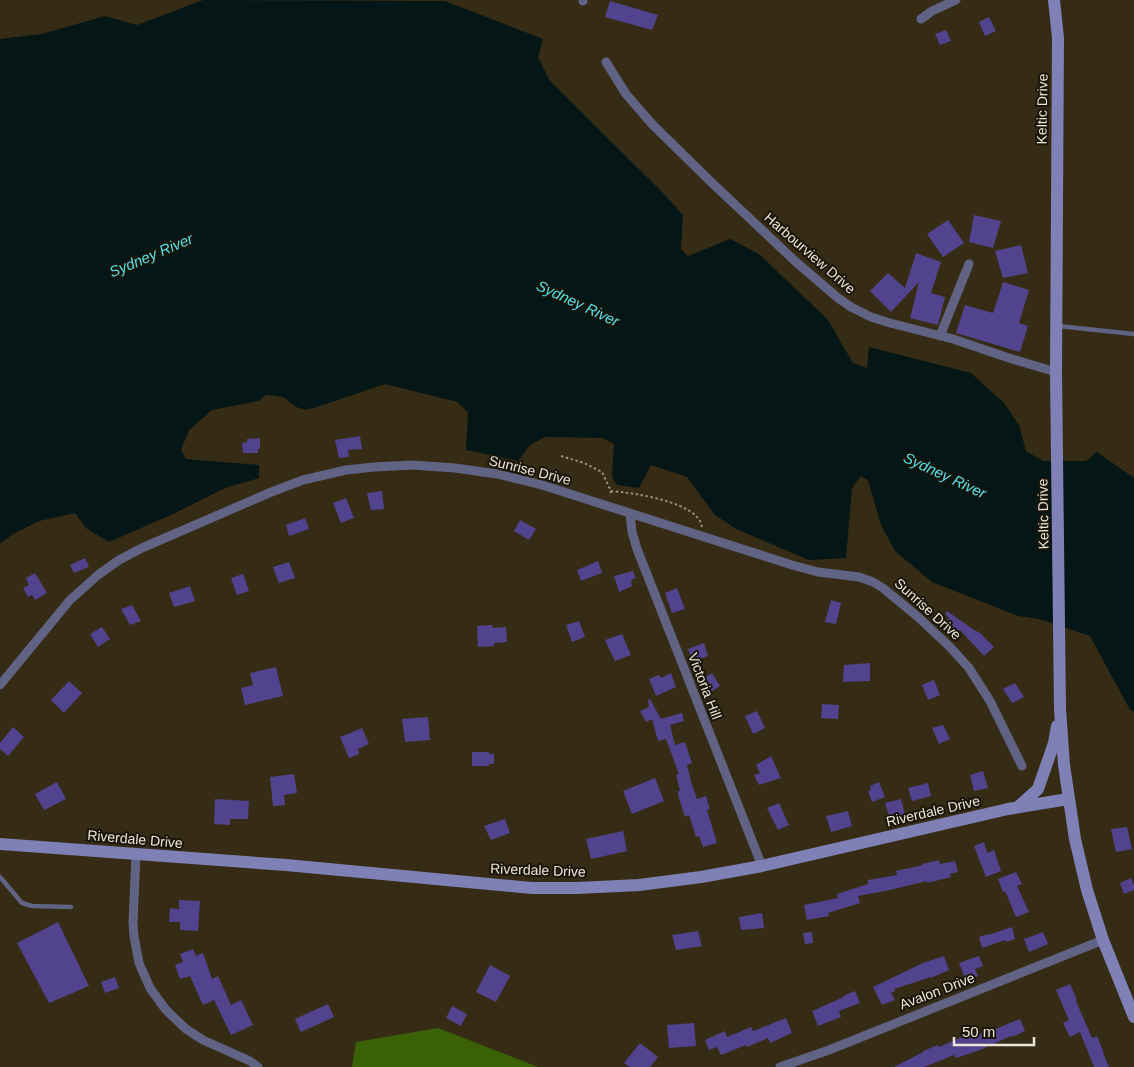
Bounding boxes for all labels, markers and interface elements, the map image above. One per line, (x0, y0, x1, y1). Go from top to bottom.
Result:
street label: Keltic Drive (1033, 73, 1051, 145)
street label: Harbourview Drive (761, 209, 859, 297)
water label: Sydney River (107, 229, 196, 280)
water label: Sydney River (534, 276, 623, 330)
water label: Sydney River (901, 448, 990, 502)
street label: Sunrise Drive (487, 452, 573, 488)
street label: Keltic Drive (1034, 478, 1052, 550)
street label: Sunrise Drive (891, 575, 965, 643)
street label: Victoria Hill (685, 651, 725, 721)
street label: Riverdale Drive (885, 792, 982, 830)
street label: Riverdale Drive (87, 827, 184, 851)
street label: Riverdale Drive (490, 860, 586, 880)
street label: Avalon Drive (897, 969, 977, 1013)
scale bar (954, 1014, 1034, 1046)
text: 50 m (962, 1023, 995, 1040)

